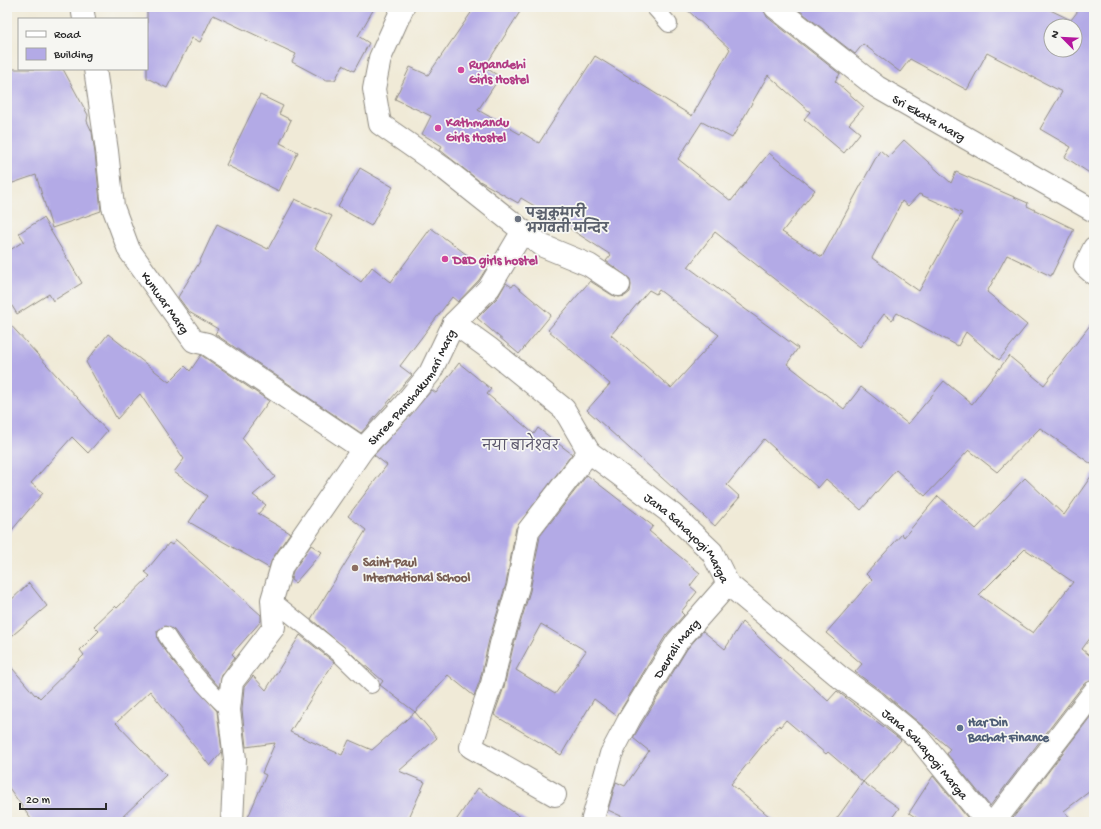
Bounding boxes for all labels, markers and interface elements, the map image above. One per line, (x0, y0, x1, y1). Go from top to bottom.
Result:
legend (18, 18, 148, 70)
north arrow (1043, 18, 1083, 58)
text: Road (54, 29, 81, 43)
text: N (1049, 29, 1063, 40)
text: Building (53, 49, 93, 63)
place label: Rupandehi Girls Hostel (468, 58, 529, 88)
marker: Rupandehi Girls Hostel (456, 65, 466, 75)
street label: Sri Ekata Marg (889, 92, 967, 146)
place label: Kathmandu Girls Hostel (445, 116, 510, 146)
marker: Kathmandu Girls Hostel (433, 123, 443, 133)
place label: पञ्चकुमारी भगवती मन्दिर (525, 202, 609, 237)
marker: पञ्चकुमारी भगवती मन्दिर (513, 214, 523, 224)
marker: D&D girls hostel (440, 254, 450, 264)
place label: D&D girls hostel (452, 254, 538, 269)
street label: Kunwar Marg (137, 270, 191, 337)
street label: Shree Panchakumari Marg (366, 327, 460, 449)
district label: नया बानेश्वर (481, 432, 561, 456)
street label: Jana Sahayogi Marga (640, 491, 732, 587)
place label: Saint Paul International School (363, 556, 470, 586)
marker: Saint Paul International School (350, 563, 360, 573)
street label: Deurali Marg (651, 617, 704, 683)
street label: Jana Sahayogi Marga (878, 706, 971, 804)
place label: Har Din Bachat Finance (967, 716, 1050, 746)
marker: Har Din Bachat Finance (955, 723, 965, 733)
scale bar (20, 785, 106, 811)
text: 20 m (26, 794, 51, 808)

